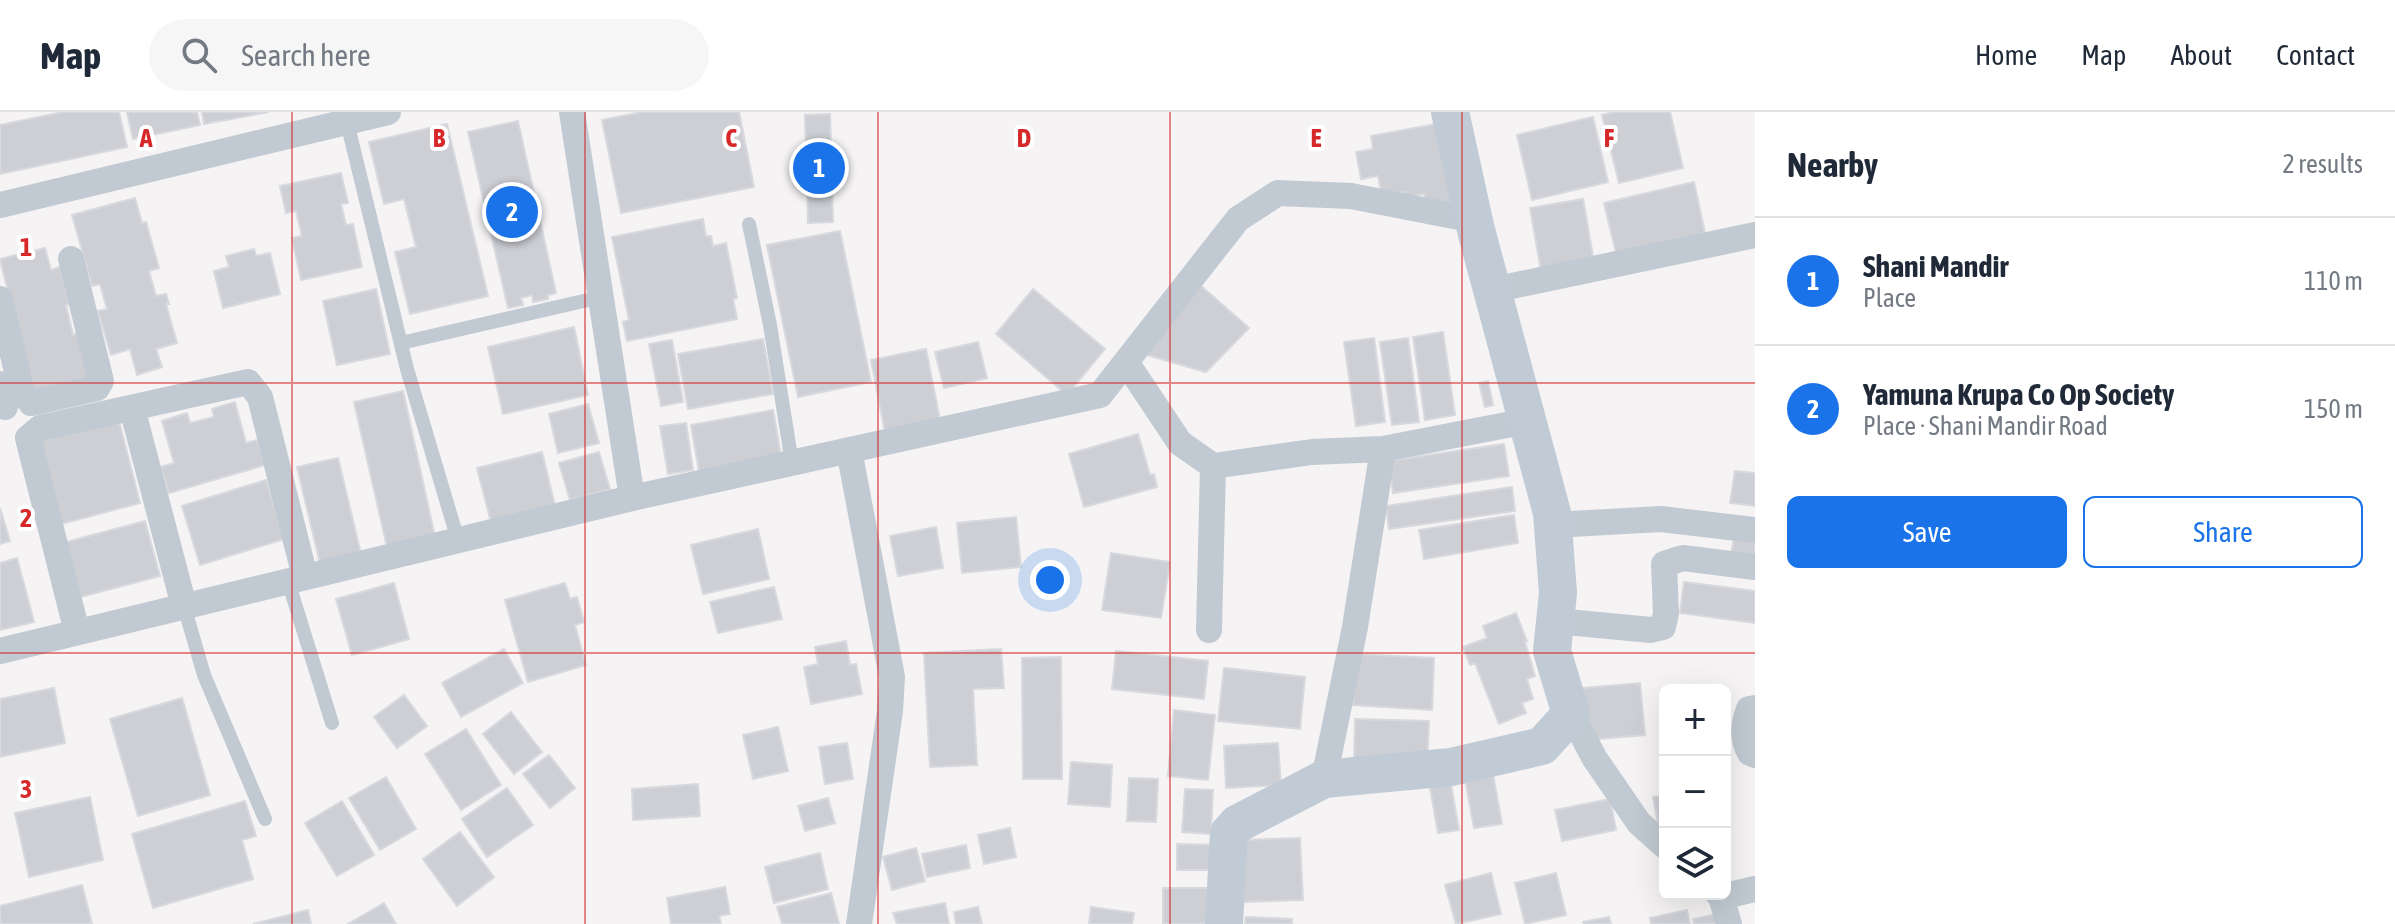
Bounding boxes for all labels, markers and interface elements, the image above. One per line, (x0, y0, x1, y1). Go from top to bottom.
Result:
search box (149, 19, 709, 91)
icon: search (177, 33, 221, 77)
text: Map (40, 34, 101, 77)
text: Search here (241, 38, 371, 72)
text: Home (1975, 39, 2037, 71)
text: Map (2081, 39, 2126, 71)
text: About (2170, 39, 2232, 71)
text: Contact (2276, 39, 2355, 71)
text: A (139, 123, 153, 153)
text: B (433, 123, 446, 153)
text: C (725, 123, 737, 153)
text: D (1017, 123, 1031, 153)
text: E (1310, 123, 1322, 153)
text: F (1604, 123, 1615, 153)
pin: 1 (793, 138, 845, 198)
text: Nearby (1787, 145, 1878, 184)
text: 2 results (2282, 149, 2363, 179)
pin: 2 (486, 182, 538, 242)
text: 1 (20, 232, 32, 262)
text: Shani Mandir (1863, 249, 2008, 283)
text: 1 (1807, 266, 1819, 296)
text: 110 m (2304, 266, 2363, 296)
text: Place (1863, 283, 1916, 313)
text: Yamuna Krupa Co Op Society (1863, 377, 2174, 411)
text: 2 (1807, 394, 1819, 424)
text: 150 m (2304, 394, 2363, 424)
text: Place · Shani Mandir Road (1863, 411, 2108, 441)
button: Save (1787, 496, 2067, 568)
button: Share (2083, 496, 2363, 568)
text: 2 (20, 503, 32, 533)
your location (1030, 560, 1070, 600)
map controls (1659, 684, 1731, 900)
button: + (1659, 684, 1731, 756)
button: − (1659, 756, 1731, 828)
text: 3 (20, 774, 32, 804)
button: layers (1659, 828, 1731, 900)

